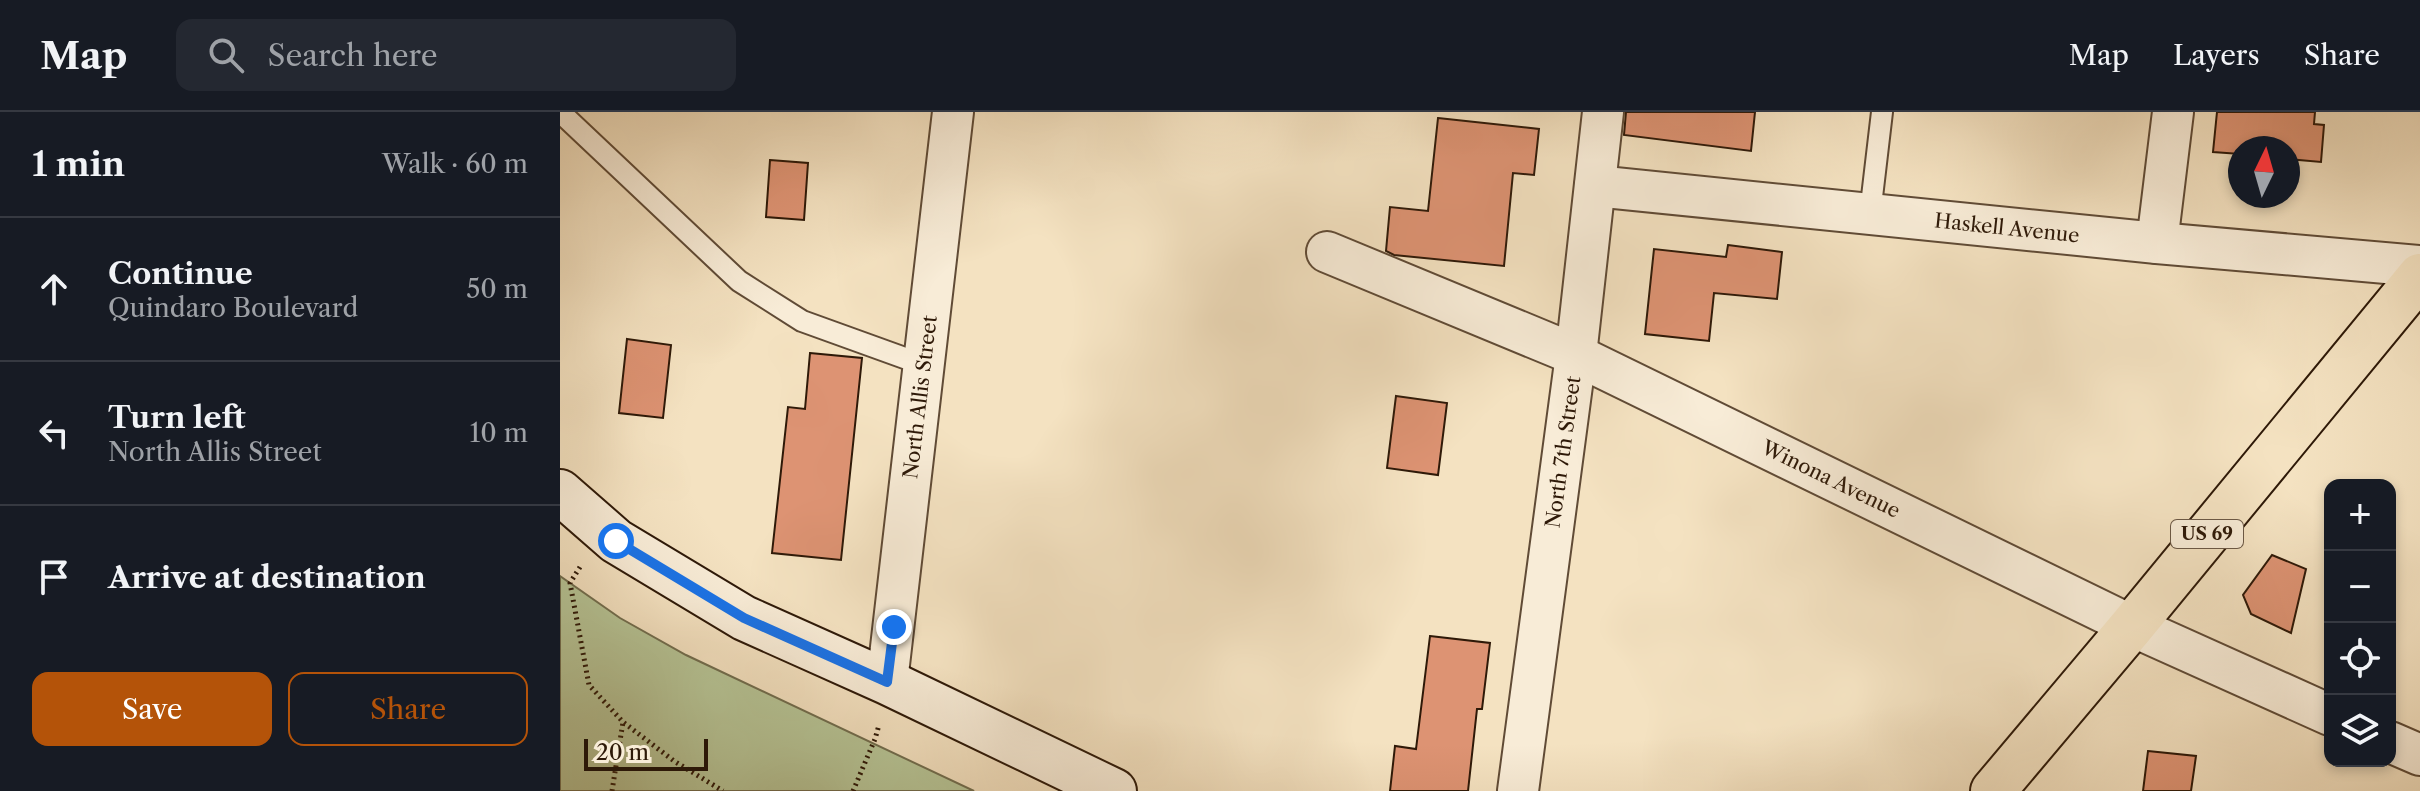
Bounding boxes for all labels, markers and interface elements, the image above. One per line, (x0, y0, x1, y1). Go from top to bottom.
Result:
search box (176, 19, 736, 91)
text: Map (40, 32, 128, 79)
icon: search (204, 33, 248, 77)
text: Search here (268, 37, 438, 74)
text: Map (2069, 38, 2129, 72)
text: Layers (2173, 38, 2260, 72)
text: Share (2304, 38, 2380, 72)
north arrow (2228, 136, 2300, 208)
text: 1 min (32, 143, 125, 185)
text: Walk · 60 m (382, 148, 528, 180)
street label: Haskell Avenue (1933, 208, 2081, 248)
text: Continue (108, 255, 253, 292)
icon: ahead (32, 267, 76, 311)
text: 50 m (466, 273, 528, 305)
text: Quindaro Boulevard (108, 292, 358, 324)
street label: North Allis Street (898, 314, 942, 480)
street label: North 7th Street (1540, 375, 1586, 529)
text: Turn left (108, 399, 245, 436)
icon: left (32, 411, 76, 455)
text: 10 m (469, 417, 528, 449)
street label: Winona Avenue (1757, 435, 1904, 523)
text: North Allis Street (108, 436, 322, 468)
map controls (2324, 479, 2396, 767)
button: + (2324, 479, 2396, 551)
road number: US 69 (2171, 520, 2243, 548)
route start (598, 523, 634, 559)
button: − (2324, 551, 2396, 623)
icon: arrive (32, 555, 76, 599)
text: Arrive at destination (108, 559, 426, 596)
route end (876, 609, 912, 645)
button: locate (2324, 623, 2396, 695)
button: Save (32, 672, 272, 746)
button: Share (288, 672, 528, 746)
button: layers (2324, 695, 2396, 767)
scale bar (584, 735, 708, 771)
text: 20 m (596, 739, 649, 766)

